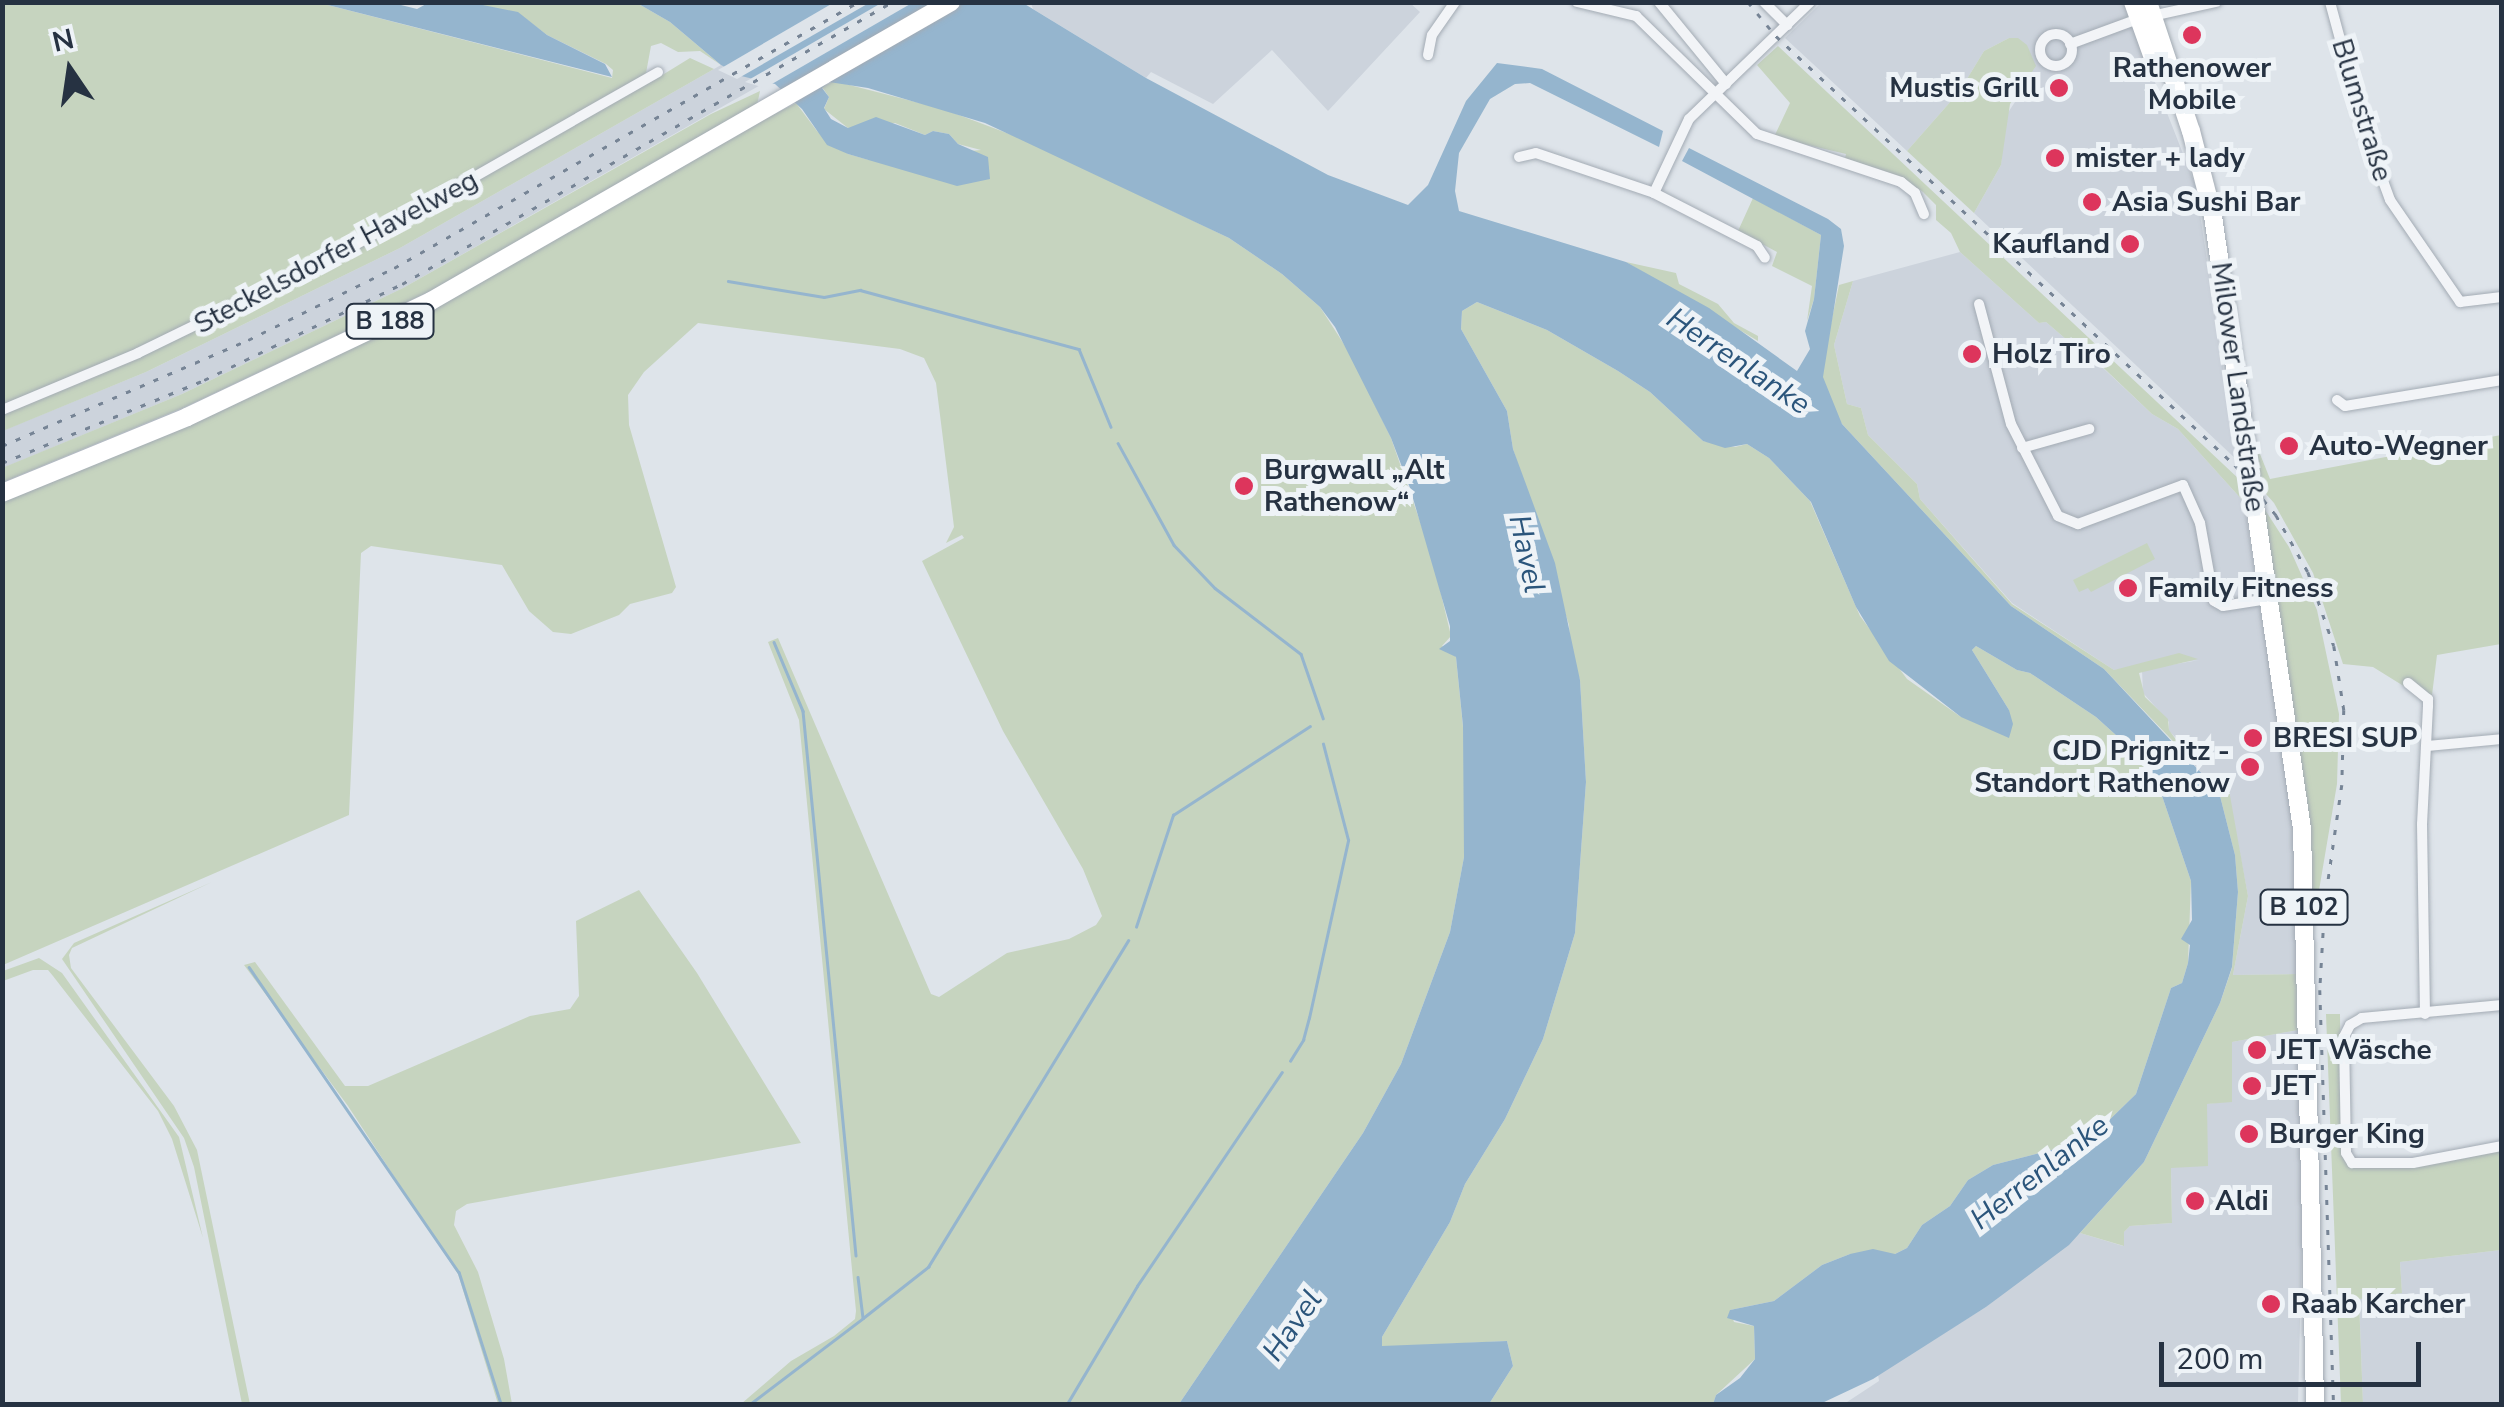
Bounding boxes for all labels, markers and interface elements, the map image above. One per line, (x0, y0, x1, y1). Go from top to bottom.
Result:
north arrow (20, 20, 120, 120)
text: N (49, 20, 78, 62)
marker: Rathenower Mobile (2181, 24, 2203, 46)
street label: Blumstraße (2324, 35, 2400, 185)
place label: Rathenower Mobile (2113, 51, 2271, 117)
place label: Mustis Grill (1889, 71, 2039, 105)
marker: Mustis Grill (2048, 77, 2070, 99)
place label: mister + lady (2075, 141, 2245, 175)
marker: mister + lady (2044, 147, 2066, 169)
street label: Steckelsdorfer Havelweg (188, 163, 484, 341)
place label: Asia Sushi Bar (2112, 185, 2300, 219)
marker: Asia Sushi Bar (2081, 191, 2103, 213)
place label: Kaufland (1992, 227, 2110, 261)
marker: Kaufland (2119, 233, 2141, 255)
street label: Milower Landstraße (2204, 260, 2272, 514)
road number: B 188 (345, 301, 435, 341)
water label: Herrenlanke (1659, 301, 1817, 423)
place label: Holz Tiro (1992, 337, 2111, 371)
marker: Holz Tiro (1961, 343, 1983, 365)
place label: Auto-Wegner (2309, 429, 2488, 463)
marker: Auto-Wegner (2278, 435, 2300, 457)
place label: Burgwall „Alt Rathenow“ (1264, 453, 1445, 519)
marker: Burgwall „Alt Rathenow“ (1233, 475, 1255, 497)
water label: Havel (1500, 512, 1552, 596)
place label: Family Fitness (2148, 571, 2334, 605)
marker: Family Fitness (2117, 577, 2139, 599)
place label: BRESI SUP (2273, 721, 2418, 755)
marker: BRESI SUP (2242, 727, 2264, 749)
place label: CJD Prignitz - Standort Rathenow (1974, 734, 2230, 800)
marker: CJD Prignitz - Standort Rathenow (2239, 756, 2261, 778)
road number: B 102 (2259, 887, 2349, 927)
place label: JET Wäsche (2277, 1033, 2432, 1067)
marker: JET Wäsche (2246, 1039, 2268, 1061)
place label: JET (2272, 1069, 2316, 1103)
marker: JET (2241, 1075, 2263, 1097)
water label: Herrenlanke (1964, 1108, 2116, 1238)
place label: Burger King (2269, 1117, 2425, 1151)
marker: Burger King (2238, 1123, 2260, 1145)
place label: Aldi (2215, 1184, 2269, 1218)
marker: Aldi (2184, 1190, 2206, 1212)
water label: Havel (1256, 1283, 1330, 1369)
place label: Raab Karcher (2291, 1287, 2465, 1321)
marker: Raab Karcher (2260, 1293, 2282, 1315)
scale bar (2164, 1322, 2426, 1384)
text: 200 m (2176, 1339, 2263, 1380)

